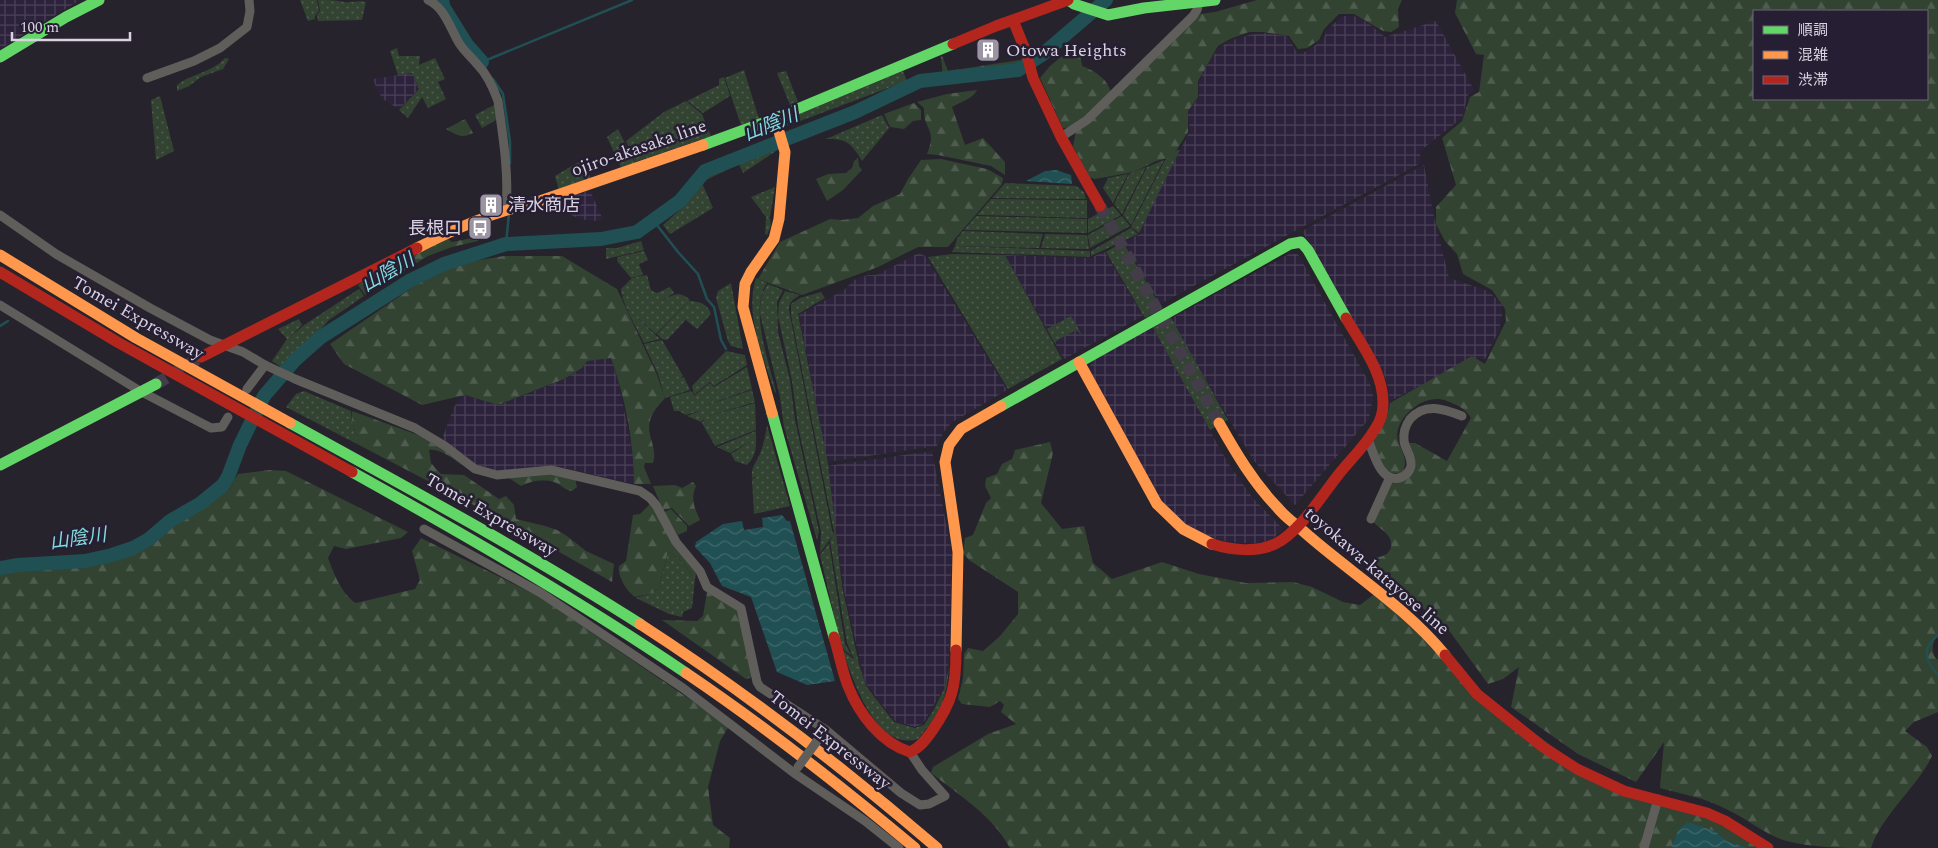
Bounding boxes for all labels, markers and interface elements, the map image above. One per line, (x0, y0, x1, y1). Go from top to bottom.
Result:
scale bar (12, 10, 130, 42)
legend (1753, 10, 1928, 100)
text: 100 m (20, 16, 59, 39)
text: 順調 (1798, 19, 1828, 42)
building icon: Otowa Heights (975, 37, 1001, 63)
place label: Otowa Heights (1006, 37, 1127, 64)
text: 混雑 (1798, 44, 1828, 67)
text: 渋滞 (1798, 69, 1828, 92)
water label: 山陰川 (739, 100, 805, 149)
street label: ojiro-akasaka line (568, 112, 710, 184)
building icon: 清水商店 (478, 192, 504, 218)
place label: 清水商店 (508, 192, 580, 219)
place label: 長根口 (408, 215, 462, 242)
bus stop icon: 長根口 (467, 215, 493, 241)
water label: 山陰川 (356, 245, 422, 300)
street label: Tomei Expressway (67, 269, 210, 367)
street label: Tomei Expressway (420, 466, 563, 564)
street label: toyokawa-katayose line (1298, 500, 1456, 642)
water label: 山陰川 (48, 520, 110, 557)
street label: Tomei Expressway (763, 684, 898, 797)

